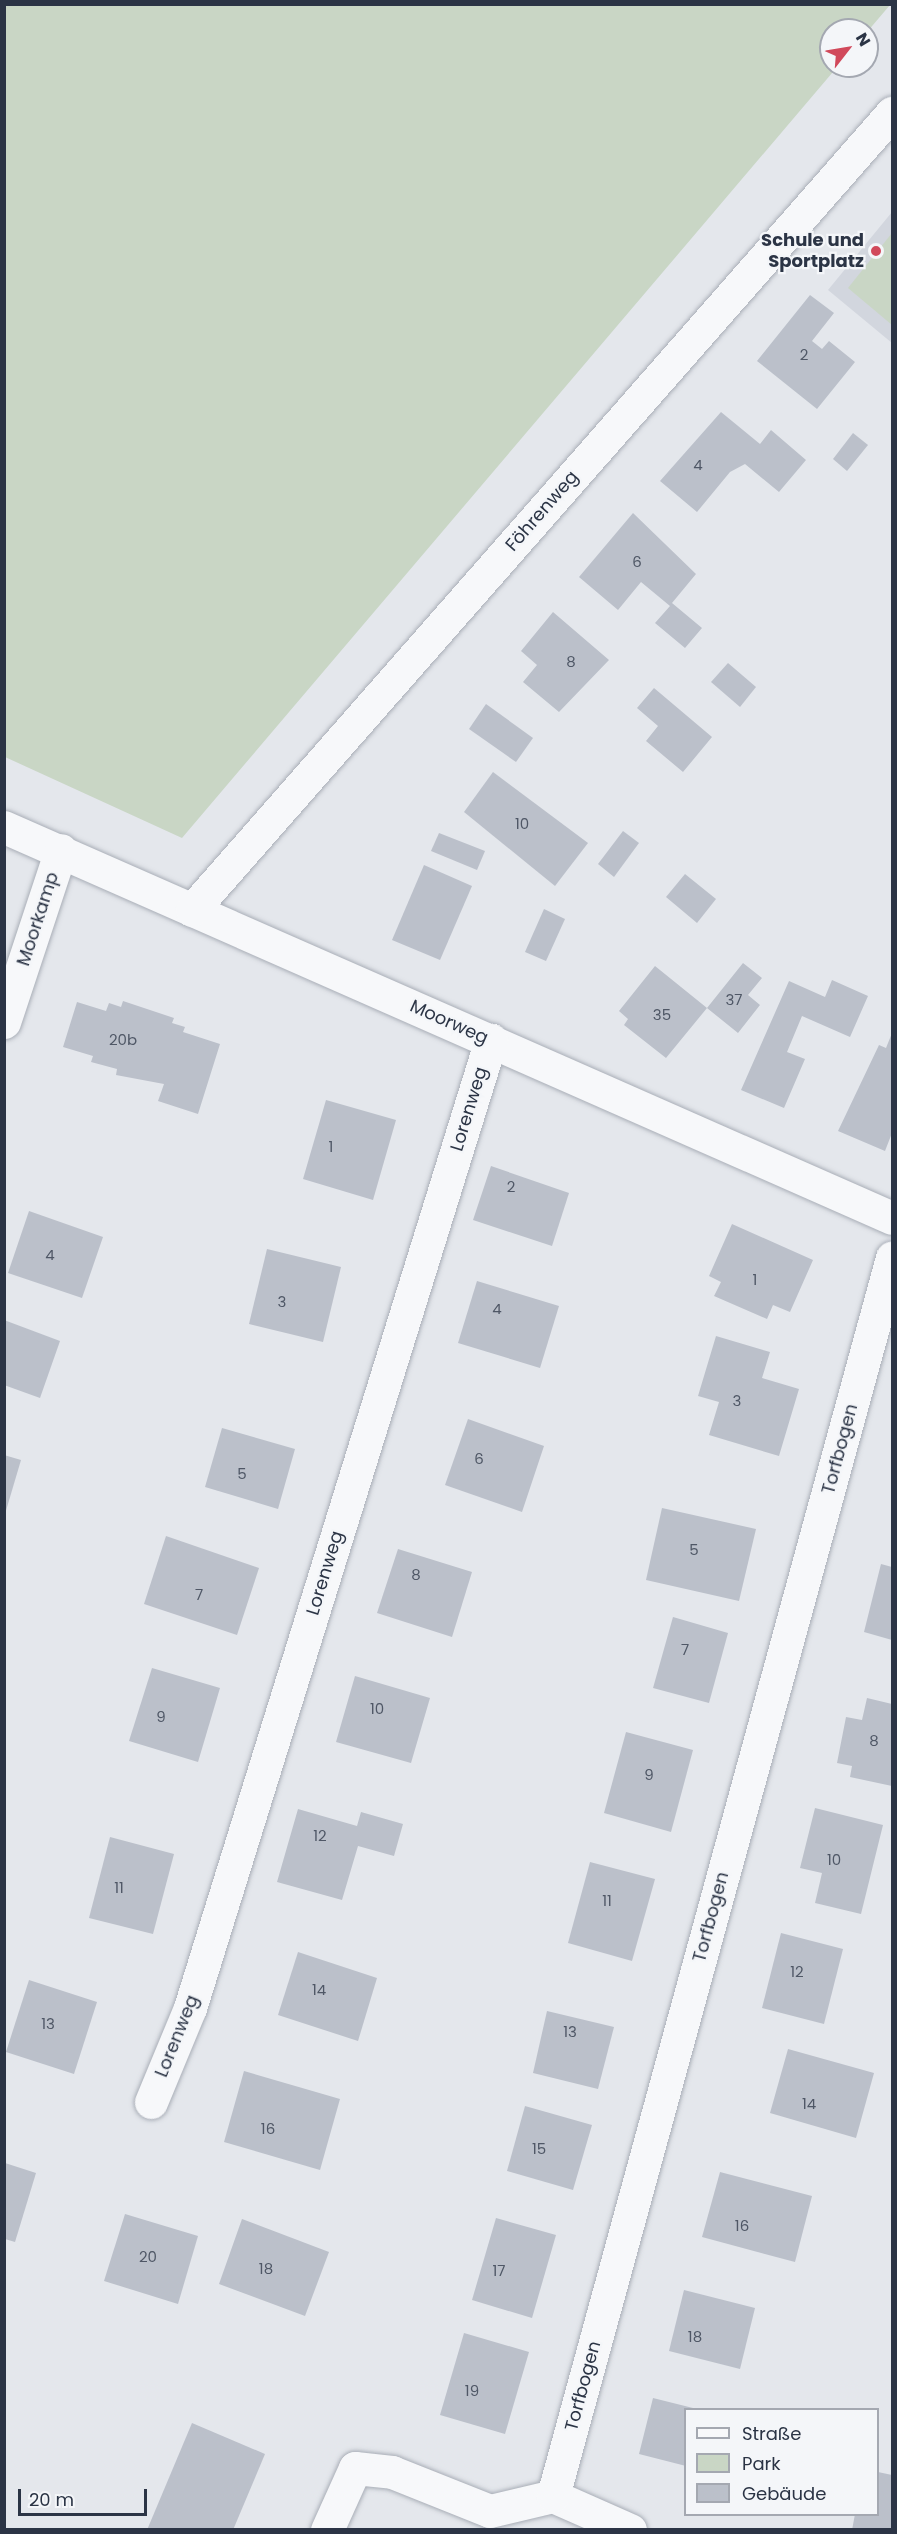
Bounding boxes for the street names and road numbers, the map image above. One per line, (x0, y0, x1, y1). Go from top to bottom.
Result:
street label: Föhrenweg (501, 466, 583, 556)
street label: Moorkamp (13, 869, 63, 969)
street label: Moorweg (407, 995, 491, 1049)
street label: Lorenweg (446, 1064, 492, 1154)
street label: Torfbogen (818, 1402, 862, 1496)
street label: Lorenweg (302, 1528, 348, 1618)
street label: Torfbogen (689, 1870, 733, 1964)
street label: Lorenweg (151, 1992, 203, 2080)
street label: Torfbogen (561, 2339, 605, 2433)

